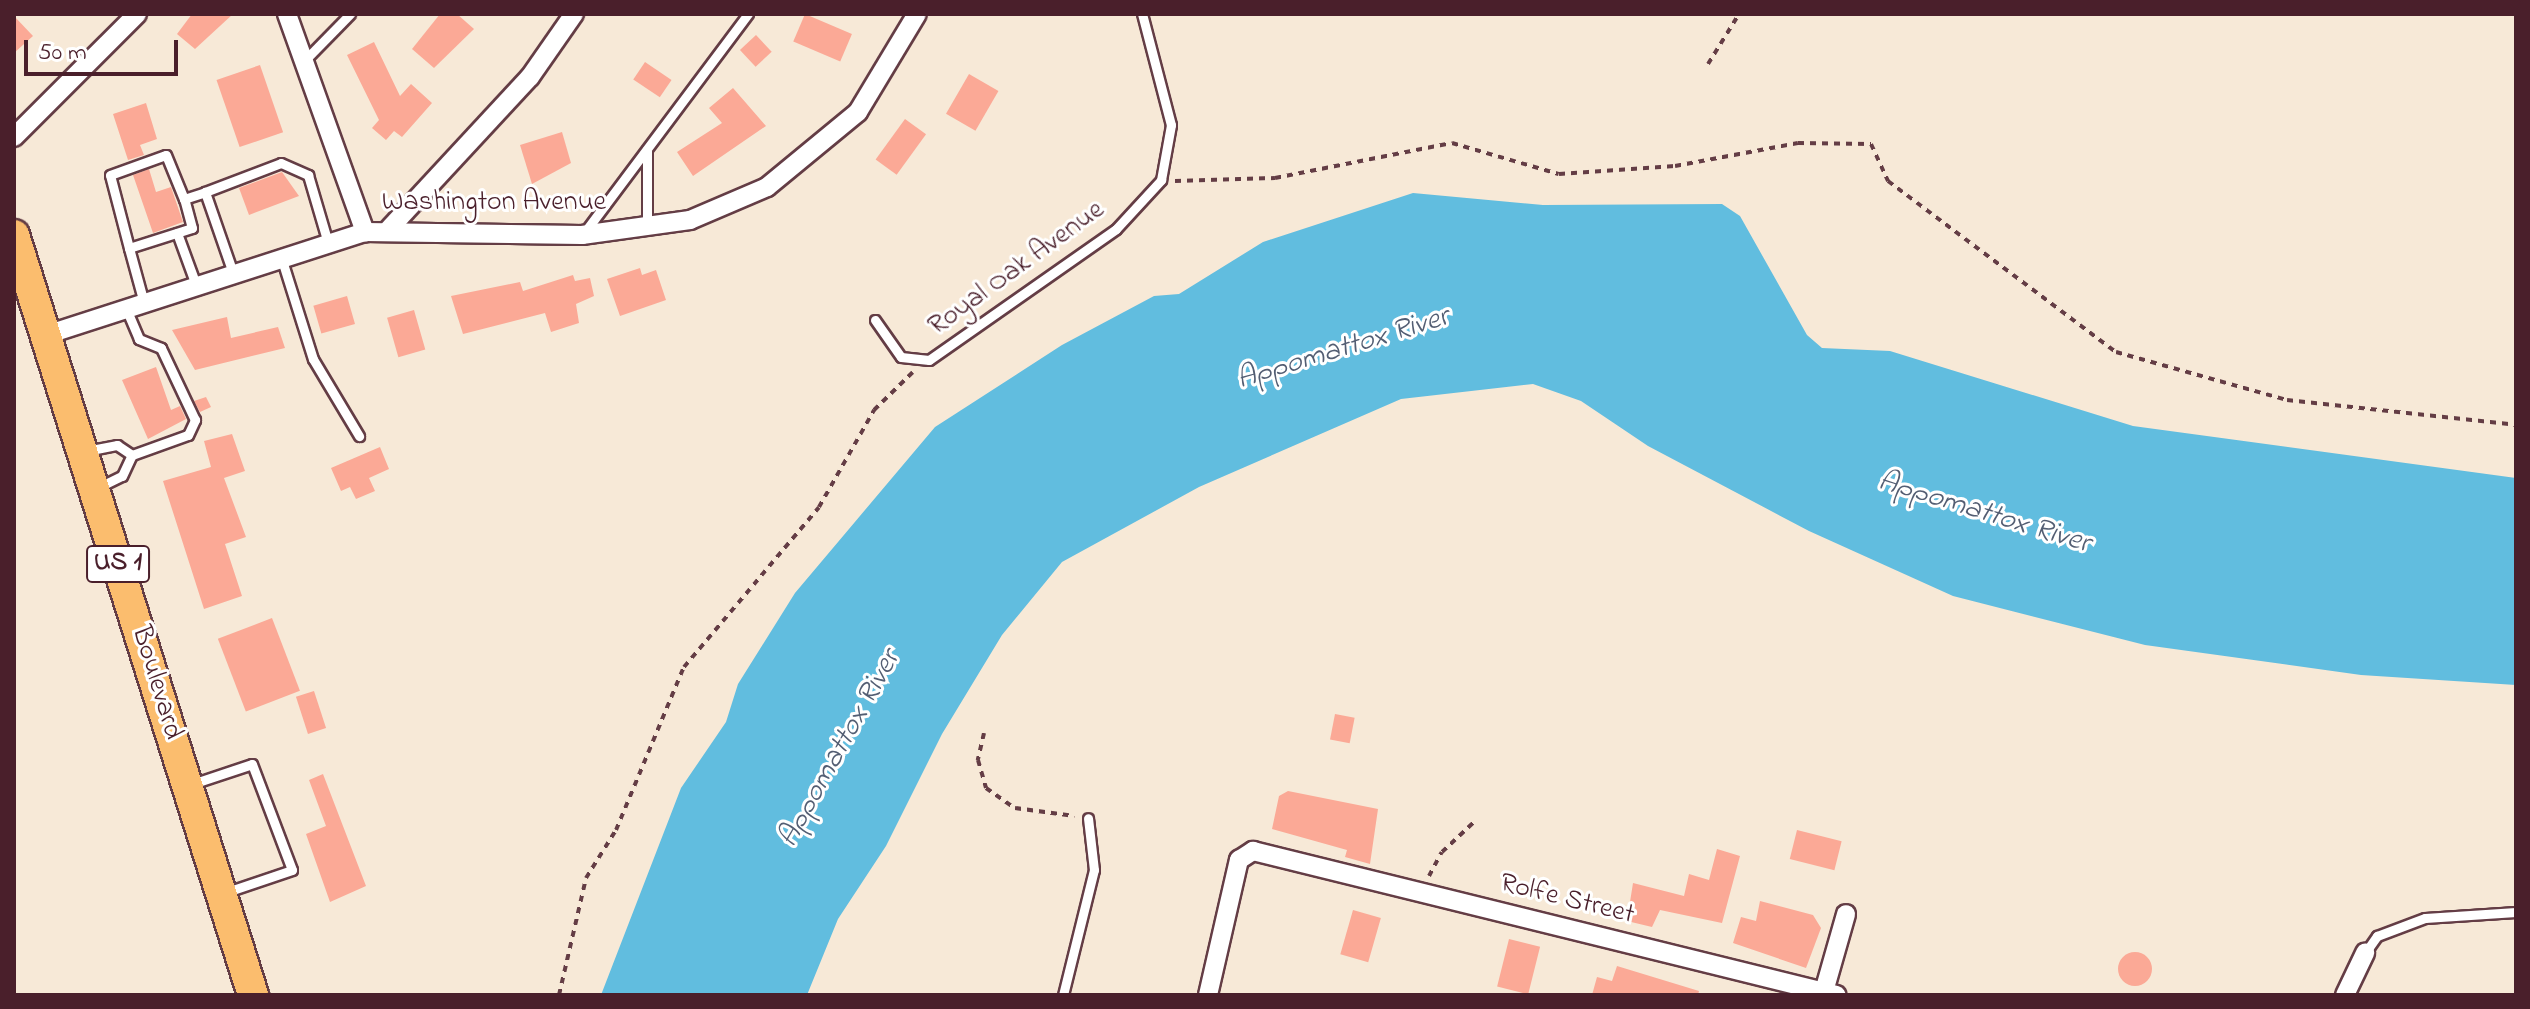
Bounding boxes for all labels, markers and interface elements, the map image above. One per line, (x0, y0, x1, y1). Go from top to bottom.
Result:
scale bar (28, 24, 182, 74)
text: 50 m (38, 36, 87, 71)
street label: Washington Avenue (382, 186, 606, 220)
street label: Royal Oak Avenue (923, 194, 1111, 344)
water label: Appomattox River (1232, 300, 1454, 398)
water label: Appomattox River (1873, 464, 2095, 562)
road number: US 1 (86, 542, 150, 586)
street label: Boulevard (123, 622, 189, 744)
water label: Appomattox River (771, 644, 909, 854)
street label: Rolfe Street (1496, 867, 1638, 933)

